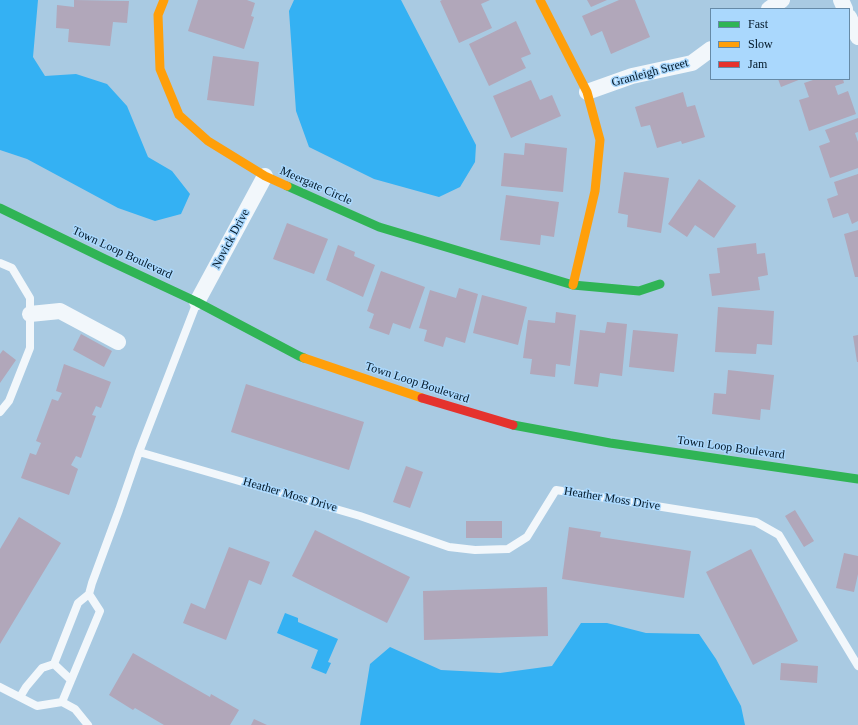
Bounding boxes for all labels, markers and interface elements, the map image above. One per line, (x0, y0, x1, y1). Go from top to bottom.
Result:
legend (710, 8, 850, 80)
text: Fast (748, 17, 768, 31)
text: Slow (748, 37, 773, 51)
street label: Granleigh Street (610, 56, 690, 90)
text: Jam (748, 57, 767, 71)
street label: Meergate Circle (278, 164, 354, 208)
street label: Novick Drive (209, 207, 253, 271)
street label: Town Loop Boulevard (70, 224, 174, 282)
street label: Town Loop Boulevard (363, 359, 471, 407)
street label: Town Loop Boulevard (676, 433, 786, 463)
street label: Heather Moss Drive (241, 475, 339, 515)
street label: Heather Moss Drive (563, 484, 661, 514)

